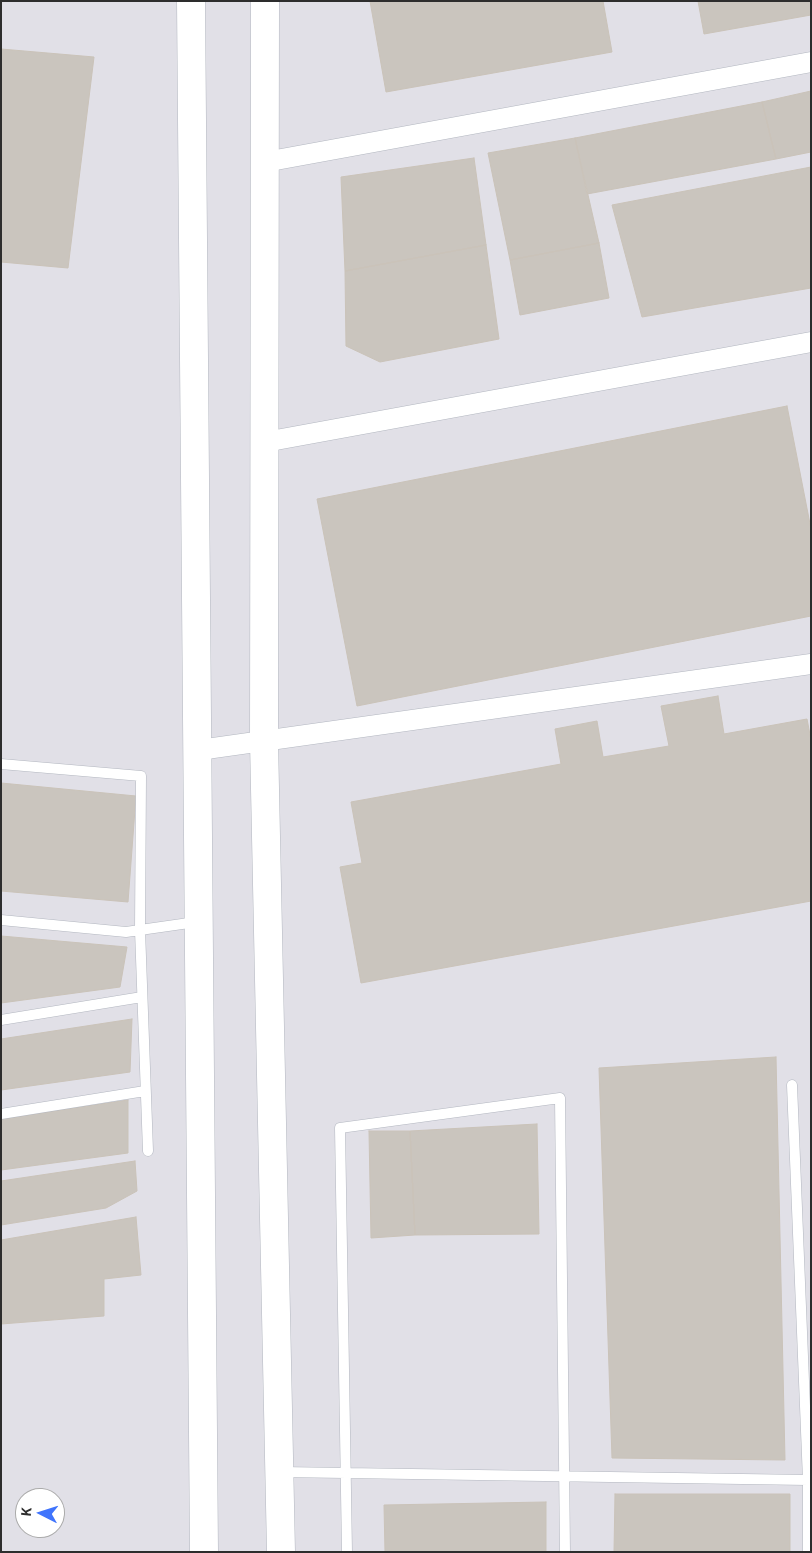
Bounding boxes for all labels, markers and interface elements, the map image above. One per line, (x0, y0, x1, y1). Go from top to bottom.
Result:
north arrow (15, 1488, 65, 1538)
text: K (17, 1507, 34, 1517)

